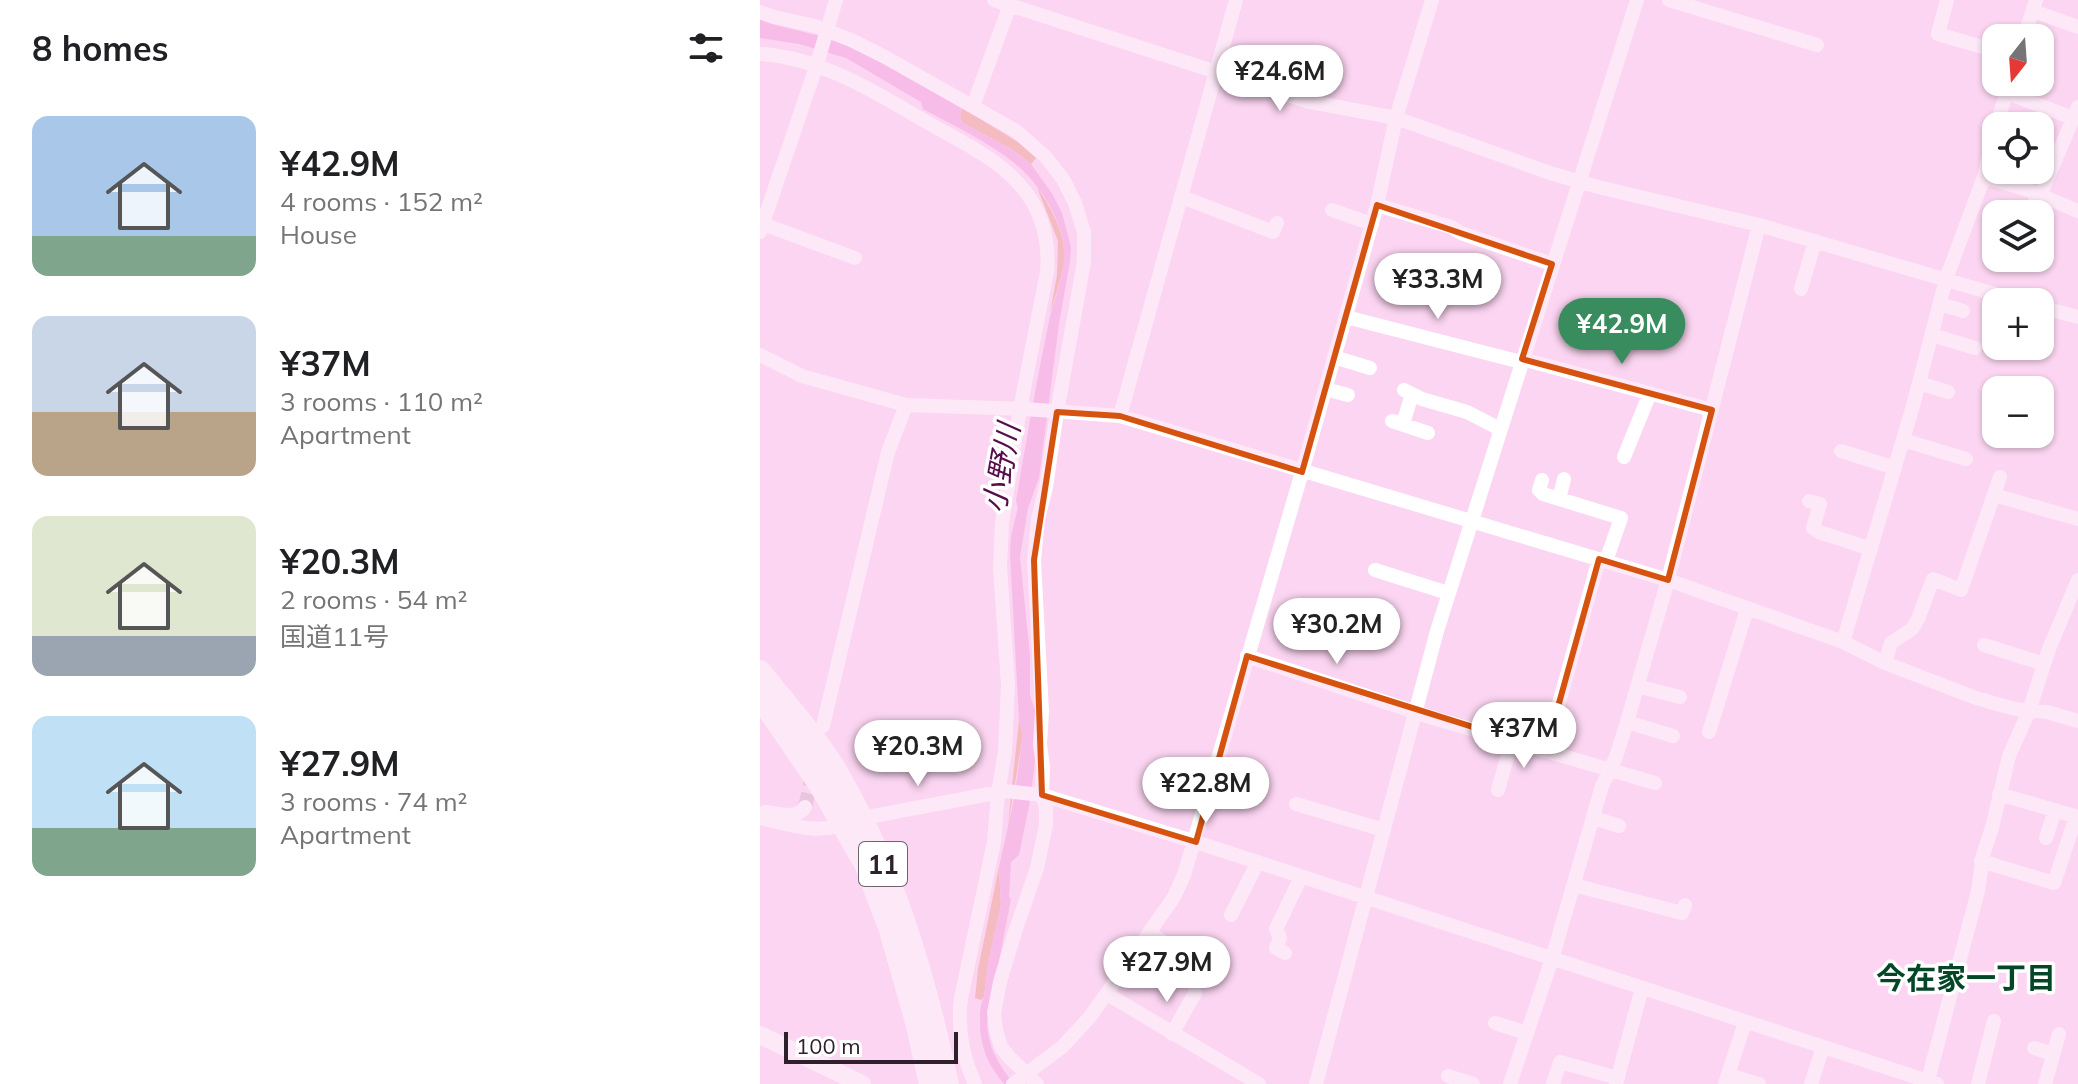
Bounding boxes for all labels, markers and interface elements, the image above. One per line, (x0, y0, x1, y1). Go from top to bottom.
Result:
north arrow (1982, 24, 2054, 96)
map controls (1982, 24, 2054, 448)
icon: filters (684, 26, 728, 70)
text: 8 homes (32, 27, 169, 70)
pin: ¥24.6M (1215, 45, 1345, 113)
text: ¥24.6M (1234, 54, 1326, 87)
button: locate (1982, 112, 2054, 184)
text: ¥42.9M (280, 142, 400, 185)
icon: home (96, 148, 192, 244)
text: 4 rooms · 152 m² (280, 185, 483, 218)
button: layers (1982, 200, 2054, 272)
text: House (280, 218, 357, 251)
pin: ¥33.3M (1373, 253, 1503, 321)
text: ¥33.3M (1392, 262, 1484, 295)
button: + (1982, 288, 2054, 360)
pin: ¥42.9M (1557, 298, 1687, 366)
text: ¥42.9M (1576, 307, 1668, 340)
text: ¥37M (280, 342, 371, 385)
icon: home (96, 348, 192, 444)
button: − (1982, 376, 2054, 448)
text: 3 rooms · 110 m² (280, 385, 483, 418)
water label: 小野川 (974, 417, 1028, 516)
text: Apartment (280, 418, 411, 451)
text: ¥20.3M (280, 540, 400, 583)
icon: home (96, 548, 192, 644)
text: 2 rooms · 54 m² (280, 583, 467, 616)
pin: ¥30.2M (1272, 598, 1402, 666)
text: ¥30.2M (1291, 607, 1383, 640)
text: 国道11号 (280, 620, 389, 653)
pin: ¥37M (1477, 702, 1571, 770)
text: ¥37M (1489, 711, 1559, 744)
pin: ¥20.3M (853, 720, 983, 788)
text: ¥20.3M (872, 729, 964, 762)
text: ¥27.9M (280, 742, 400, 785)
icon: home (96, 748, 192, 844)
pin: ¥22.8M (1141, 757, 1271, 825)
text: ¥22.8M (1160, 766, 1252, 799)
text: 3 rooms · 74 m² (280, 785, 467, 818)
text: Apartment (280, 818, 411, 851)
road number: 11 (859, 842, 907, 886)
pin: ¥27.9M (1102, 936, 1232, 1004)
text: ¥27.9M (1121, 945, 1213, 978)
district label: 今在家一丁目 (1876, 959, 2056, 997)
scale bar (784, 1028, 958, 1064)
text: 100 m (796, 1032, 861, 1060)

